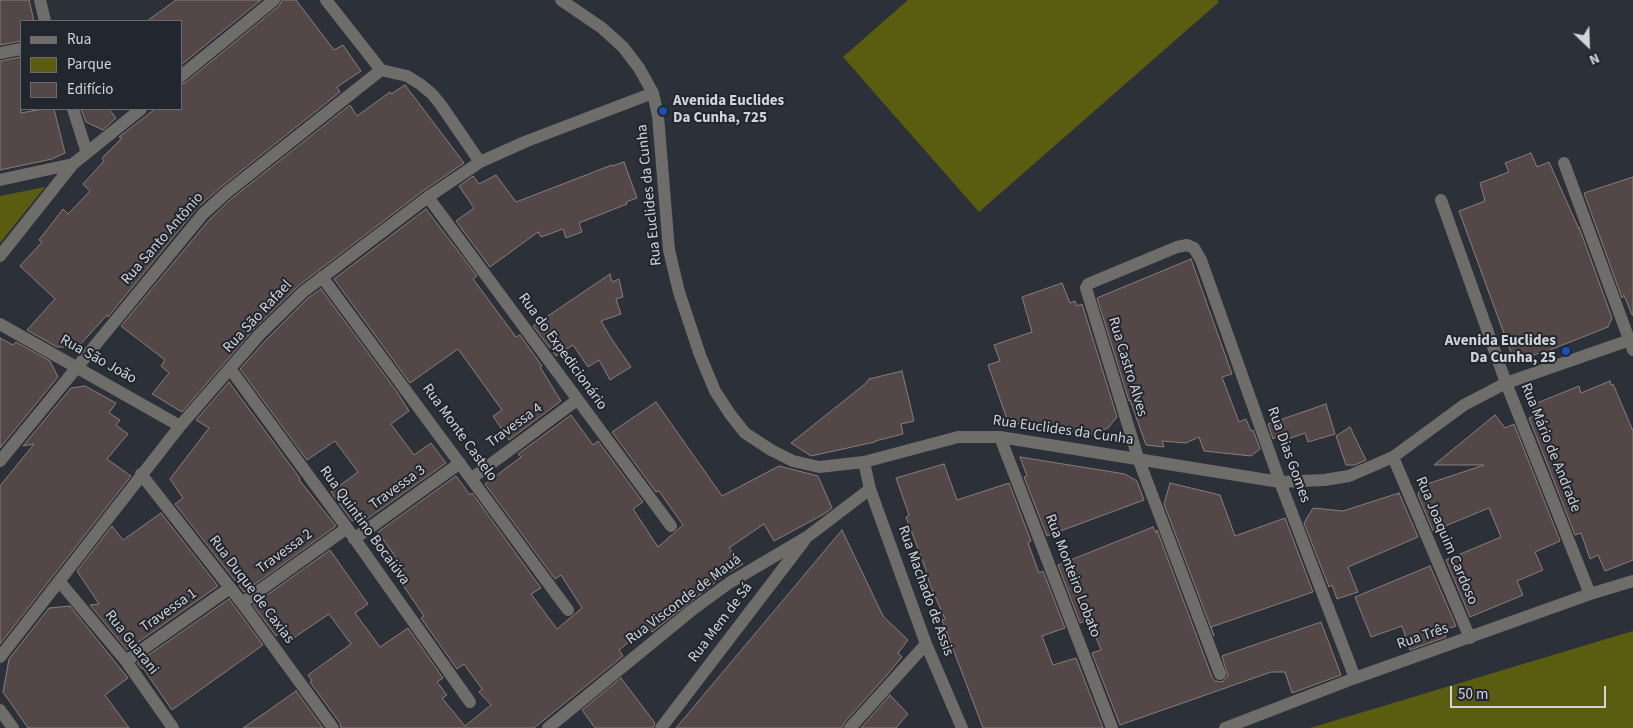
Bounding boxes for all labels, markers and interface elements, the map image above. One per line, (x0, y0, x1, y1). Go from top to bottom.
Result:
legend (20, 20, 182, 110)
north arrow (1563, 20, 1613, 70)
text: Rua (67, 29, 91, 50)
text: N (1586, 48, 1602, 70)
text: Parque (67, 54, 111, 75)
text: Edifício (67, 79, 114, 100)
place label: Avenida Euclides Da Cunha, 725 (673, 93, 784, 128)
marker: Avenida Euclides Da Cunha, 725 (657, 105, 669, 117)
street label: Rua Euclides da Cunha (634, 123, 666, 267)
street label: Rua Santo Antônio (118, 189, 208, 289)
street label: Rua São Rafael (220, 277, 296, 357)
street label: Rua do Expedicionário (514, 290, 610, 414)
street label: Rua Castro Alves (1103, 315, 1151, 419)
street label: Rua São João (57, 332, 139, 388)
place label: Avenida Euclides Da Cunha, 25 (1445, 333, 1556, 368)
marker: Avenida Euclides Da Cunha, 25 (1560, 345, 1572, 357)
street label: Rua Monte Castelo (418, 381, 500, 485)
street label: Rua Mário de Andrade (1516, 381, 1584, 515)
street label: Travessa 4 (484, 400, 546, 452)
street label: Rua Dias Gomes (1262, 405, 1314, 505)
street label: Rua Euclides da Cunha (991, 412, 1135, 450)
street label: Travessa 3 (367, 462, 429, 514)
street label: Rua Quintino Bocaiúva (315, 463, 413, 589)
street label: Rua Joaquim Cardoso (1411, 474, 1481, 608)
street label: Rua Monteiro Lobato (1040, 512, 1104, 640)
street label: Rua Machado de Assis (893, 523, 957, 659)
street label: Travessa 2 (254, 526, 316, 578)
street label: Rua Duque de Caxias (204, 532, 298, 648)
street label: Rua Visconde de Mauá (623, 551, 745, 649)
street label: Rua Mem de Sá (685, 580, 757, 666)
street label: Travessa 1 (137, 585, 201, 637)
street label: Rua Guarani (100, 607, 162, 679)
street label: Rua Três (1395, 620, 1451, 654)
scale bar (1453, 676, 1609, 708)
text: 50 m (1458, 684, 1488, 705)

